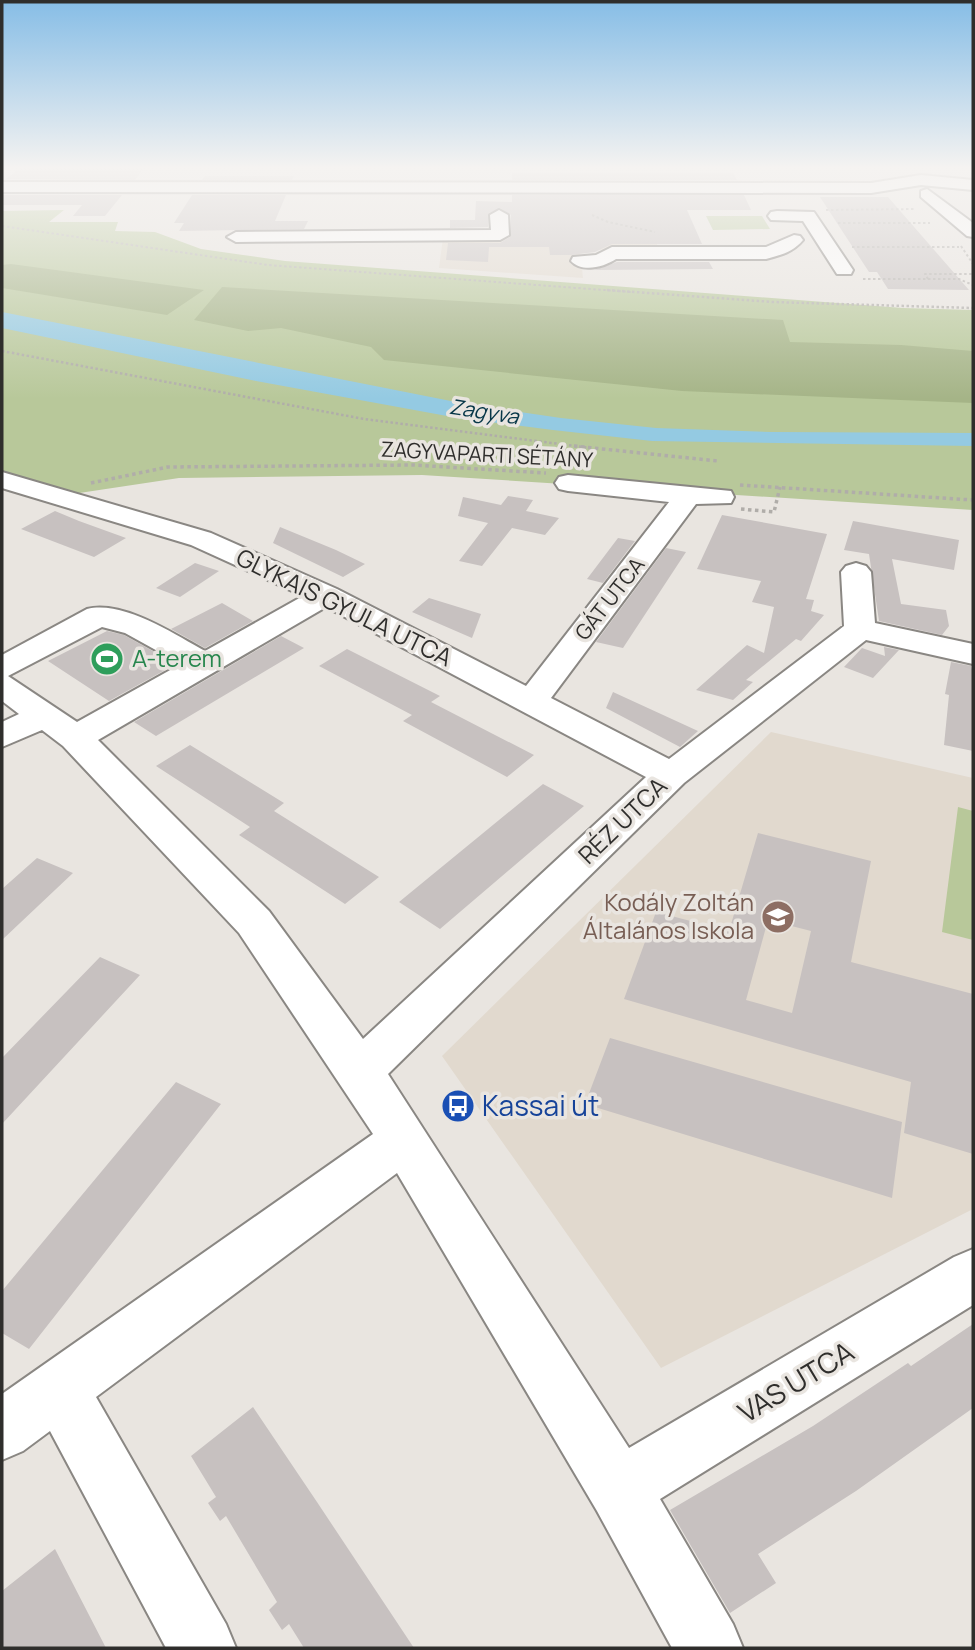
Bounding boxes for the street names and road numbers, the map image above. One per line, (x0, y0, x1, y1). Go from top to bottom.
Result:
street label: ZAGYVAPARTI SÉTÁNY (380, 434, 594, 474)
street label: GLYKAIS GYULA UTCA (231, 540, 458, 673)
street label: GÁT UTCA (568, 551, 650, 645)
street label: RÉZ UTCA (570, 769, 673, 870)
street label: VAS UTCA (731, 1332, 861, 1431)

